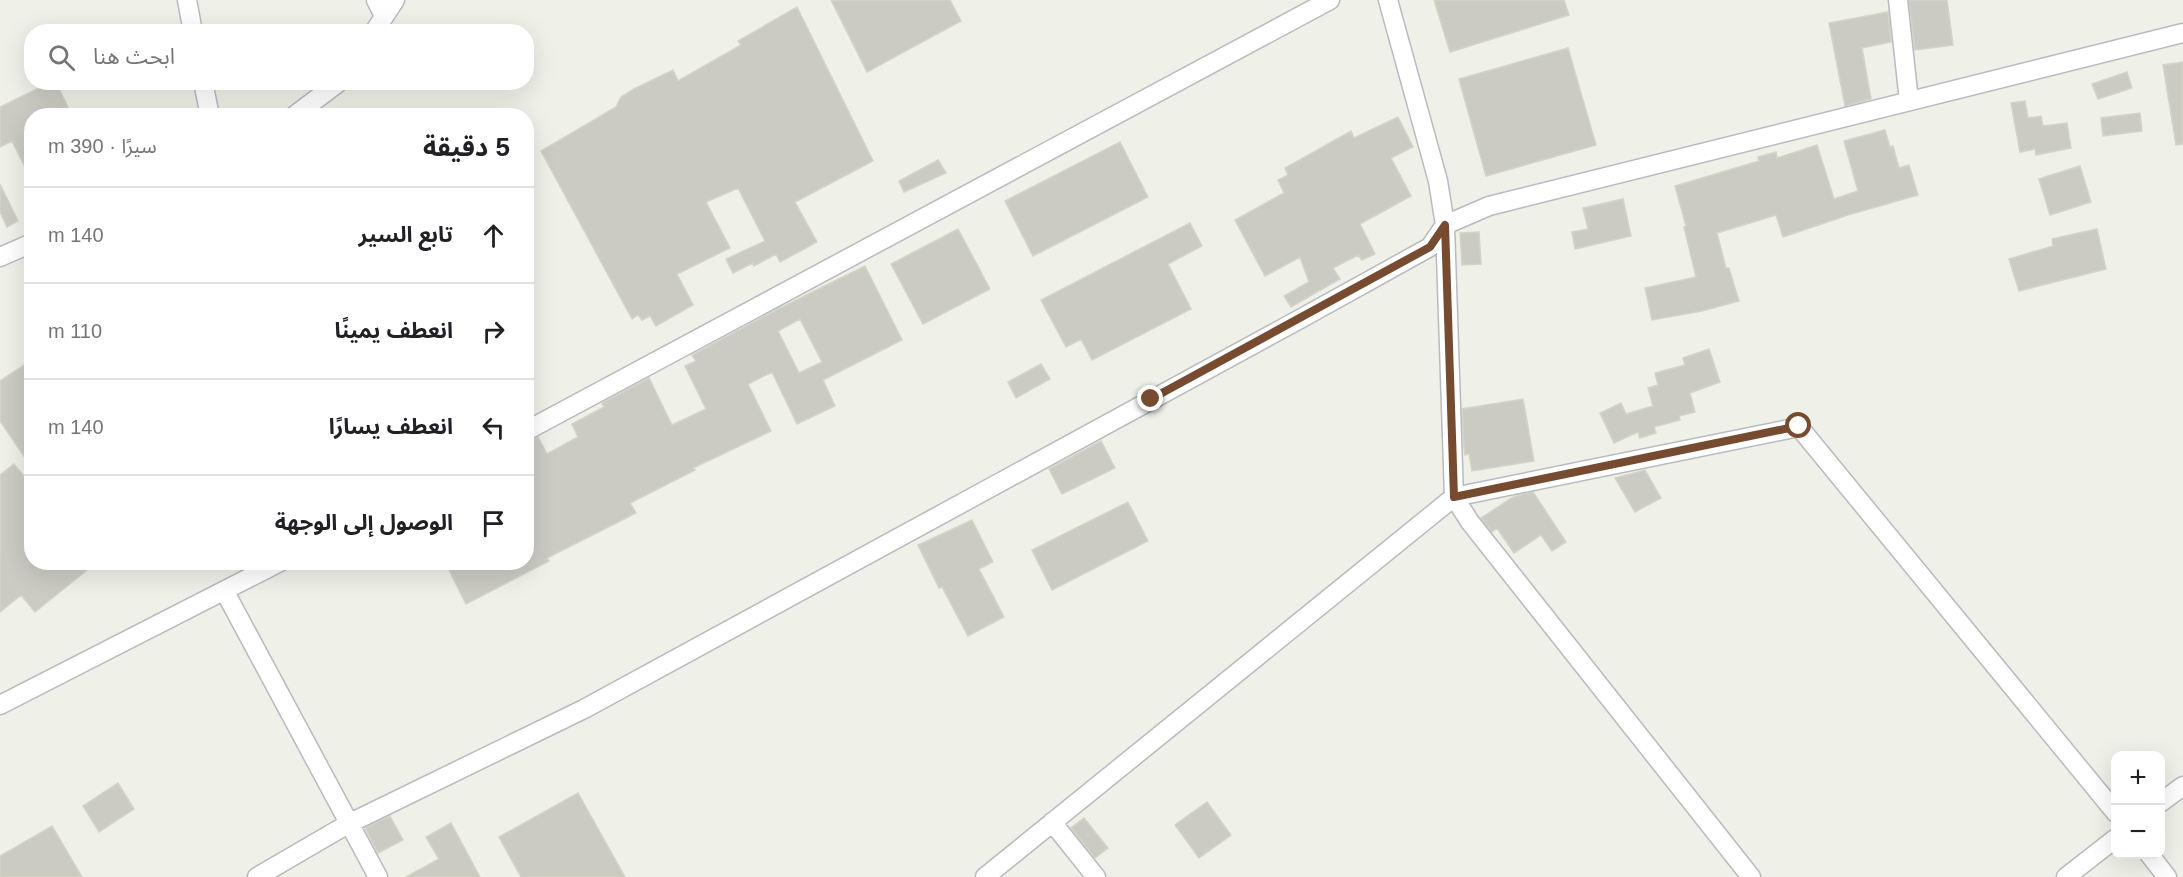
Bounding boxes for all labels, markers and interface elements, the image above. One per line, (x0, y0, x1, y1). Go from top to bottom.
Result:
search box (24, 24, 534, 90)
icon: search (45, 41, 78, 74)
text: ابحث هنا (93, 44, 175, 69)
text: 5 دقيقة (423, 132, 510, 162)
text: سيرًا · 390 m (48, 135, 157, 157)
icon: ahead (477, 219, 510, 252)
text: تابع السير (359, 222, 453, 247)
text: 140 m (48, 224, 104, 246)
icon: right (477, 315, 510, 348)
text: انعطف يمينًا (334, 318, 453, 343)
text: 110 m (48, 320, 102, 342)
route end (1137, 385, 1163, 411)
icon: left (477, 411, 510, 444)
route start (1785, 412, 1811, 438)
text: انعطف يسارًا (329, 414, 453, 439)
text: 140 m (48, 416, 104, 438)
icon: arrive (477, 507, 510, 540)
text: الوصول إلى الوجهة (275, 510, 453, 535)
map controls (2111, 751, 2165, 859)
button: + (2111, 751, 2165, 805)
button: − (2111, 805, 2165, 859)

